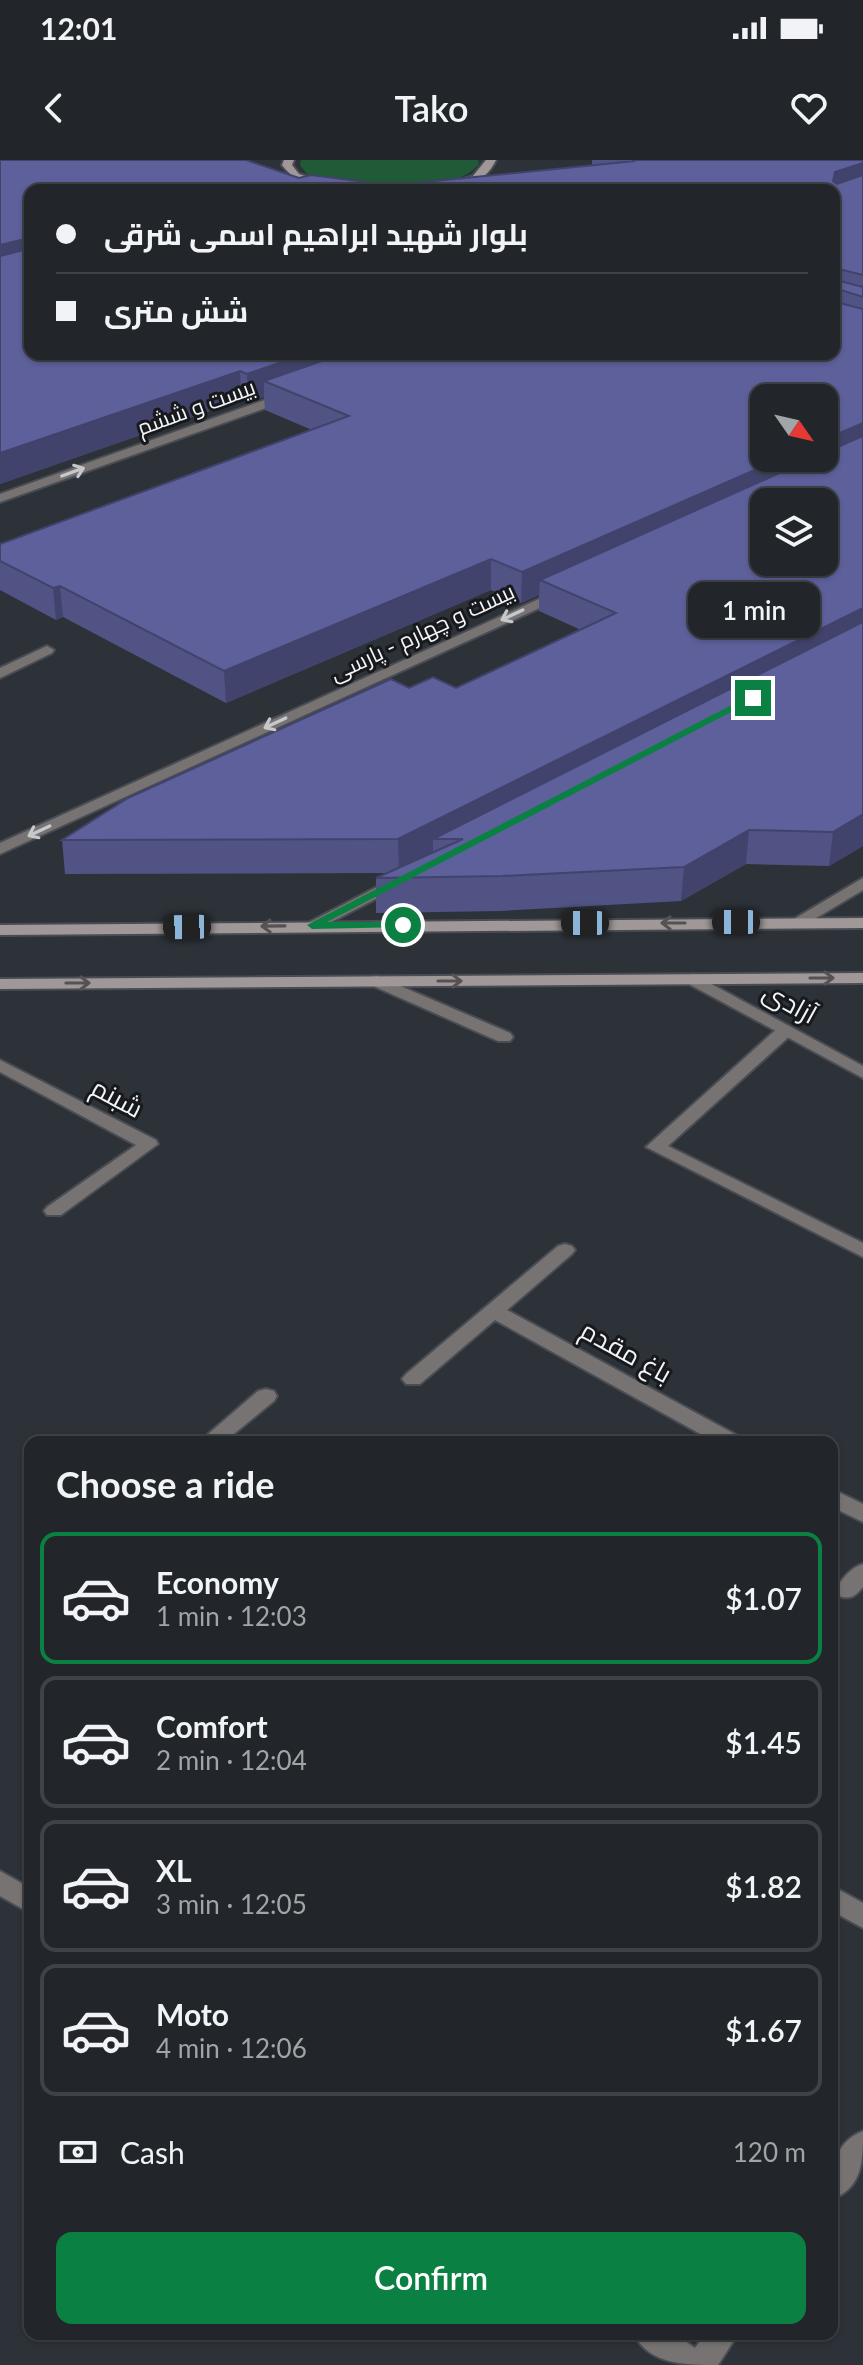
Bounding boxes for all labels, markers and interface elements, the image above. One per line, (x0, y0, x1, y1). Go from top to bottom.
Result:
text: 12:01 (40, 10, 117, 46)
icon: back (32, 86, 76, 130)
text: Tako (395, 86, 468, 130)
icon: heart (787, 86, 831, 130)
text: بلوار شهید ابراهیم اسمی شرقی (104, 215, 528, 251)
text: شش متری (104, 292, 248, 328)
street label: بیست و ششم (133, 373, 260, 443)
north arrow (750, 384, 838, 472)
map controls (750, 384, 838, 576)
one-way arrow (61, 464, 85, 478)
button: layers (750, 488, 838, 576)
street label: بیست و چهارم - پارسی (325, 577, 520, 689)
callout: 1 min (687, 582, 819, 638)
text: 1 min (722, 594, 786, 626)
one-way arrow (500, 608, 524, 623)
route end (735, 680, 771, 716)
one-way arrow (264, 716, 288, 731)
one-way arrow (27, 824, 51, 839)
route start (385, 907, 421, 943)
car (712, 910, 760, 934)
car (561, 911, 609, 935)
car (163, 915, 211, 939)
one-way arrow (660, 915, 687, 931)
one-way arrow (260, 918, 287, 934)
one-way arrow (808, 970, 835, 986)
one-way arrow (436, 973, 463, 989)
street label: آزادی (758, 974, 823, 1030)
one-way arrow (64, 975, 91, 991)
street label: شبنم (85, 1070, 149, 1127)
street label: باغ مقدم (574, 1313, 678, 1392)
text: Choose a ride (56, 1462, 275, 1506)
icon: car (60, 1562, 132, 1634)
text: Economy (156, 1564, 279, 1600)
text: $1.07 (725, 1580, 802, 1616)
text: 1 min · 12:03 (156, 1600, 307, 1632)
icon: car (60, 1706, 132, 1778)
text: Comfort (156, 1708, 268, 1744)
text: $1.45 (725, 1724, 802, 1760)
text: 2 min · 12:04 (156, 1744, 307, 1776)
icon: car (60, 1850, 132, 1922)
text: XL (156, 1852, 192, 1888)
text: $1.82 (725, 1868, 802, 1904)
text: 3 min · 12:05 (156, 1888, 307, 1920)
icon: car (60, 1994, 132, 2066)
text: Moto (156, 1996, 229, 2032)
text: $1.67 (725, 2012, 802, 2048)
text: 4 min · 12:06 (156, 2032, 307, 2064)
icon: cash (56, 2130, 100, 2174)
text: Cash (120, 2134, 185, 2170)
text: 120 m (733, 2136, 806, 2168)
button: Confirm (56, 2232, 806, 2324)

